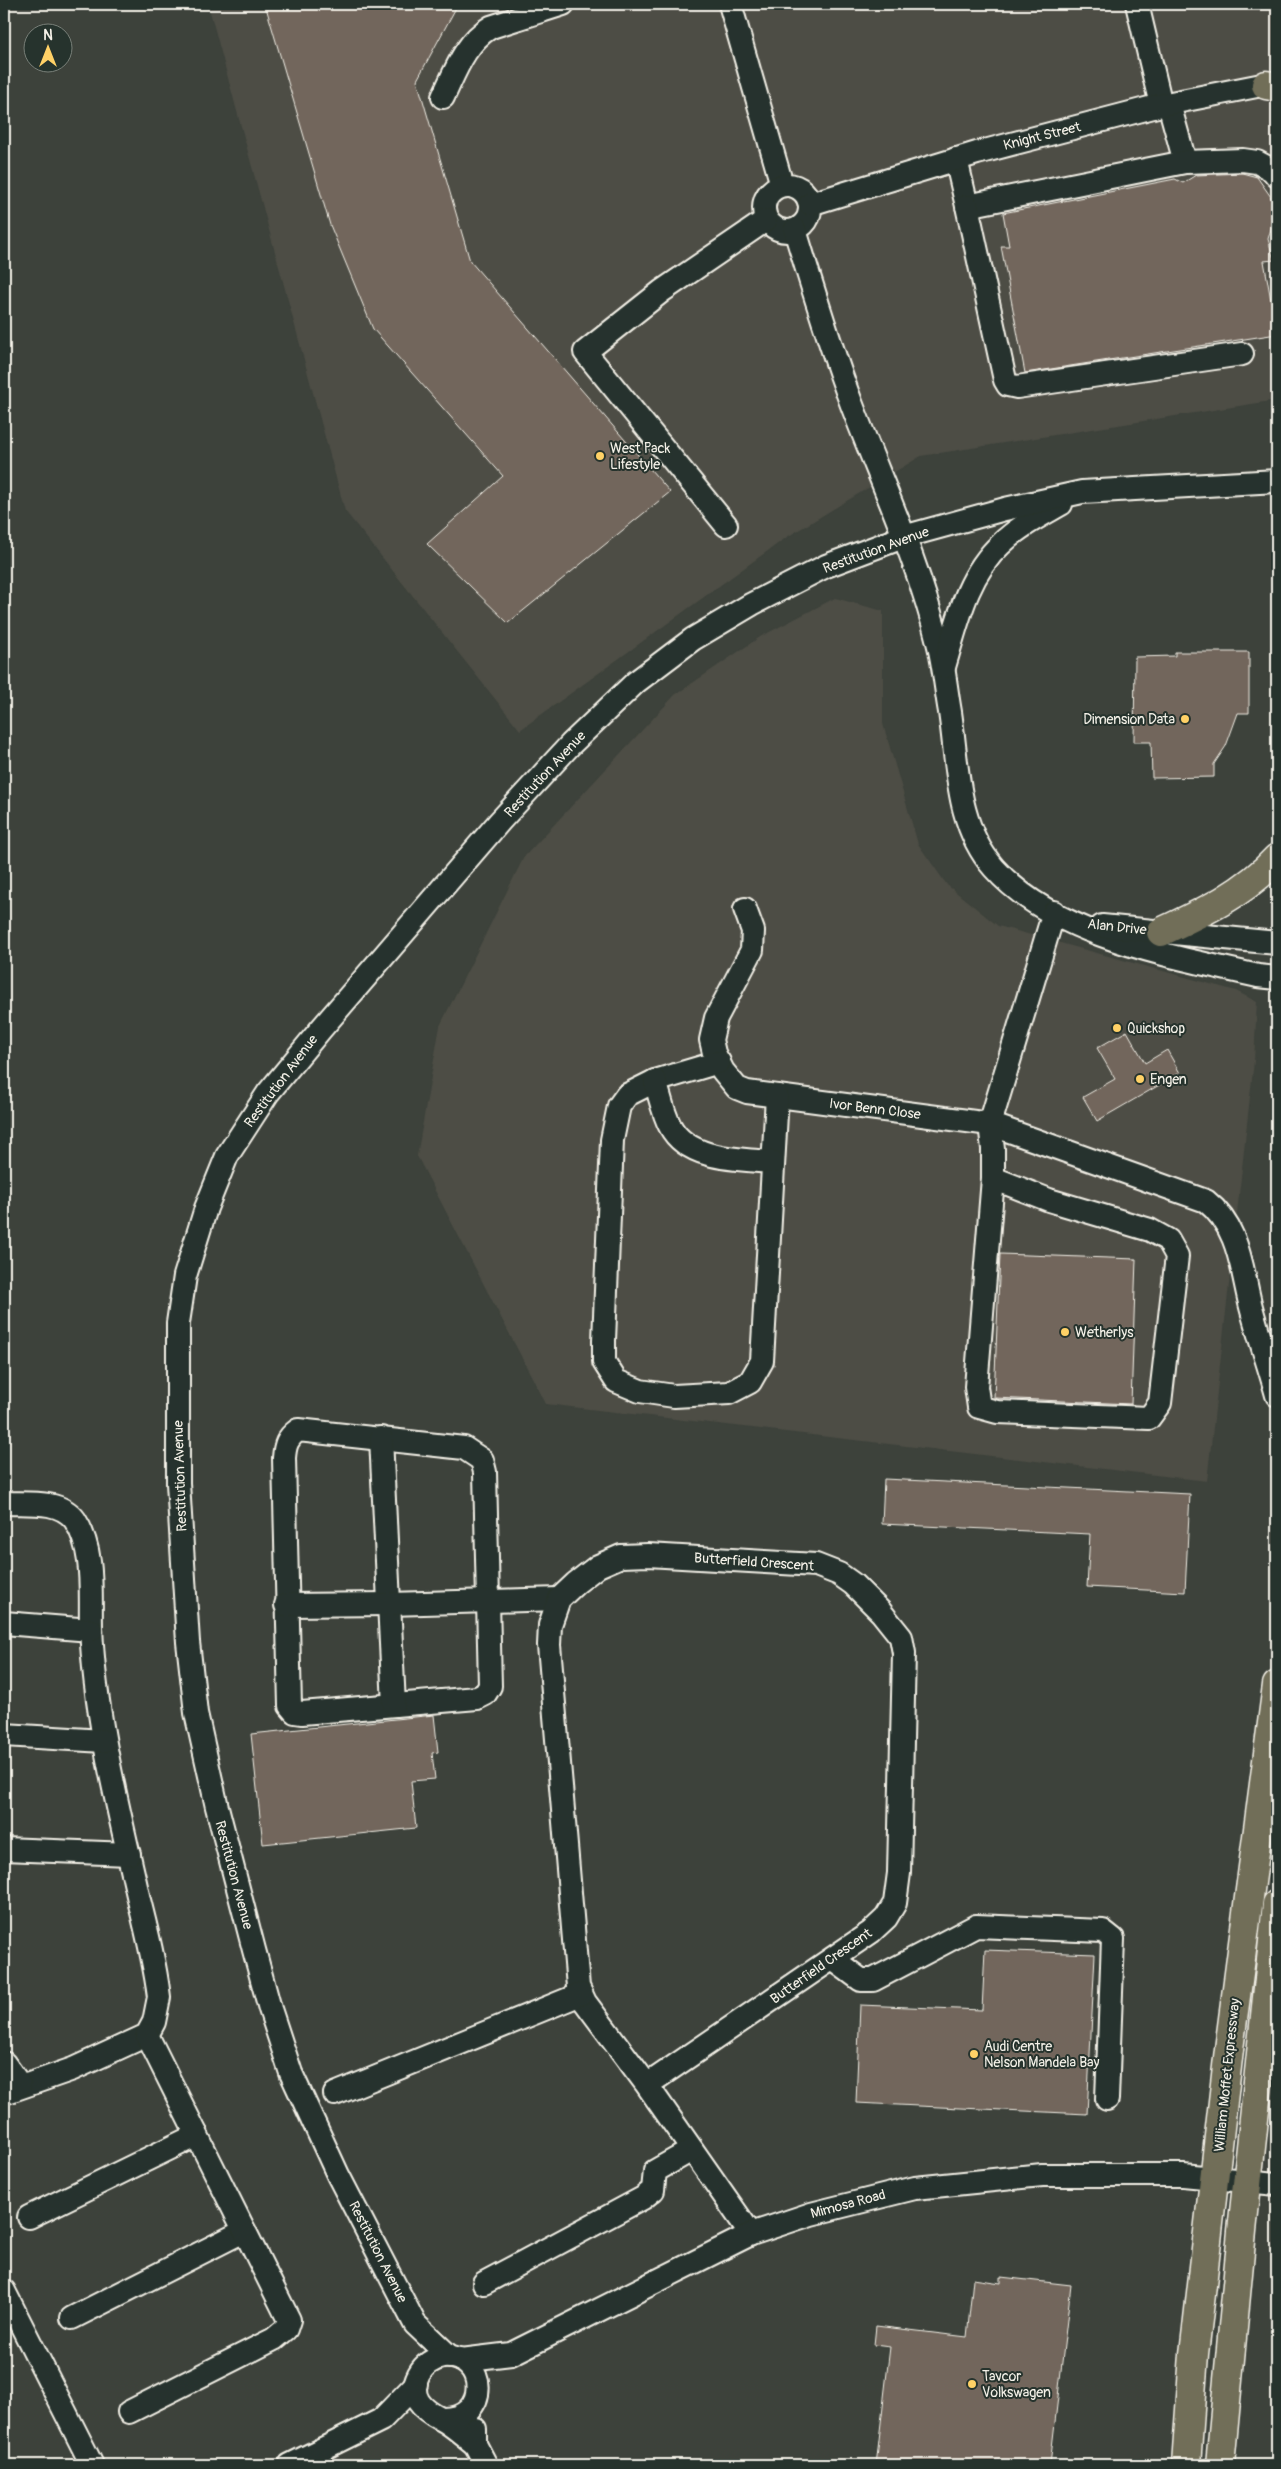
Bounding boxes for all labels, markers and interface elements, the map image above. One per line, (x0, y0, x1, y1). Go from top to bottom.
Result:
north arrow (22, 22, 72, 72)
text: N (43, 27, 53, 44)
street label: Knight Street (1001, 118, 1083, 154)
place label: West Pack Lifestyle (610, 440, 671, 473)
marker: West Pack Lifestyle (594, 450, 606, 462)
street label: Restitution Avenue (821, 523, 931, 577)
place label: Dimension Data (1083, 711, 1175, 728)
marker: Dimension Data (1179, 713, 1191, 725)
street label: Restitution Avenue (501, 727, 589, 821)
street label: Alan Drive (1087, 915, 1147, 939)
place label: Quickshop (1127, 1020, 1186, 1037)
marker: Quickshop (1111, 1022, 1123, 1034)
street label: Restitution Avenue (241, 1031, 321, 1131)
place label: Engen (1150, 1071, 1187, 1088)
marker: Engen (1134, 1073, 1146, 1085)
street label: Ivor Benn Close (828, 1095, 922, 1123)
place label: Wetherlys (1075, 1324, 1134, 1341)
marker: Wetherlys (1059, 1326, 1071, 1338)
street label: Restitution Avenue (170, 1420, 190, 1532)
street label: Butterfield Crescent (693, 1549, 815, 1575)
street label: Restitution Avenue (211, 1819, 257, 1931)
street label: Butterfield Crescent (767, 1924, 875, 2007)
street label: William Moffet Expressway (1210, 1997, 1244, 2153)
place label: Audi Centre Nelson Mandela Bay (984, 2038, 1100, 2071)
marker: Audi Centre Nelson Mandela Bay (968, 2048, 980, 2060)
street label: Mimosa Road (809, 2186, 888, 2222)
street label: Restitution Avenue (345, 2198, 411, 2306)
place label: Tavcor Volkswagen (982, 2368, 1051, 2401)
marker: Tavcor Volkswagen (966, 2378, 978, 2390)

